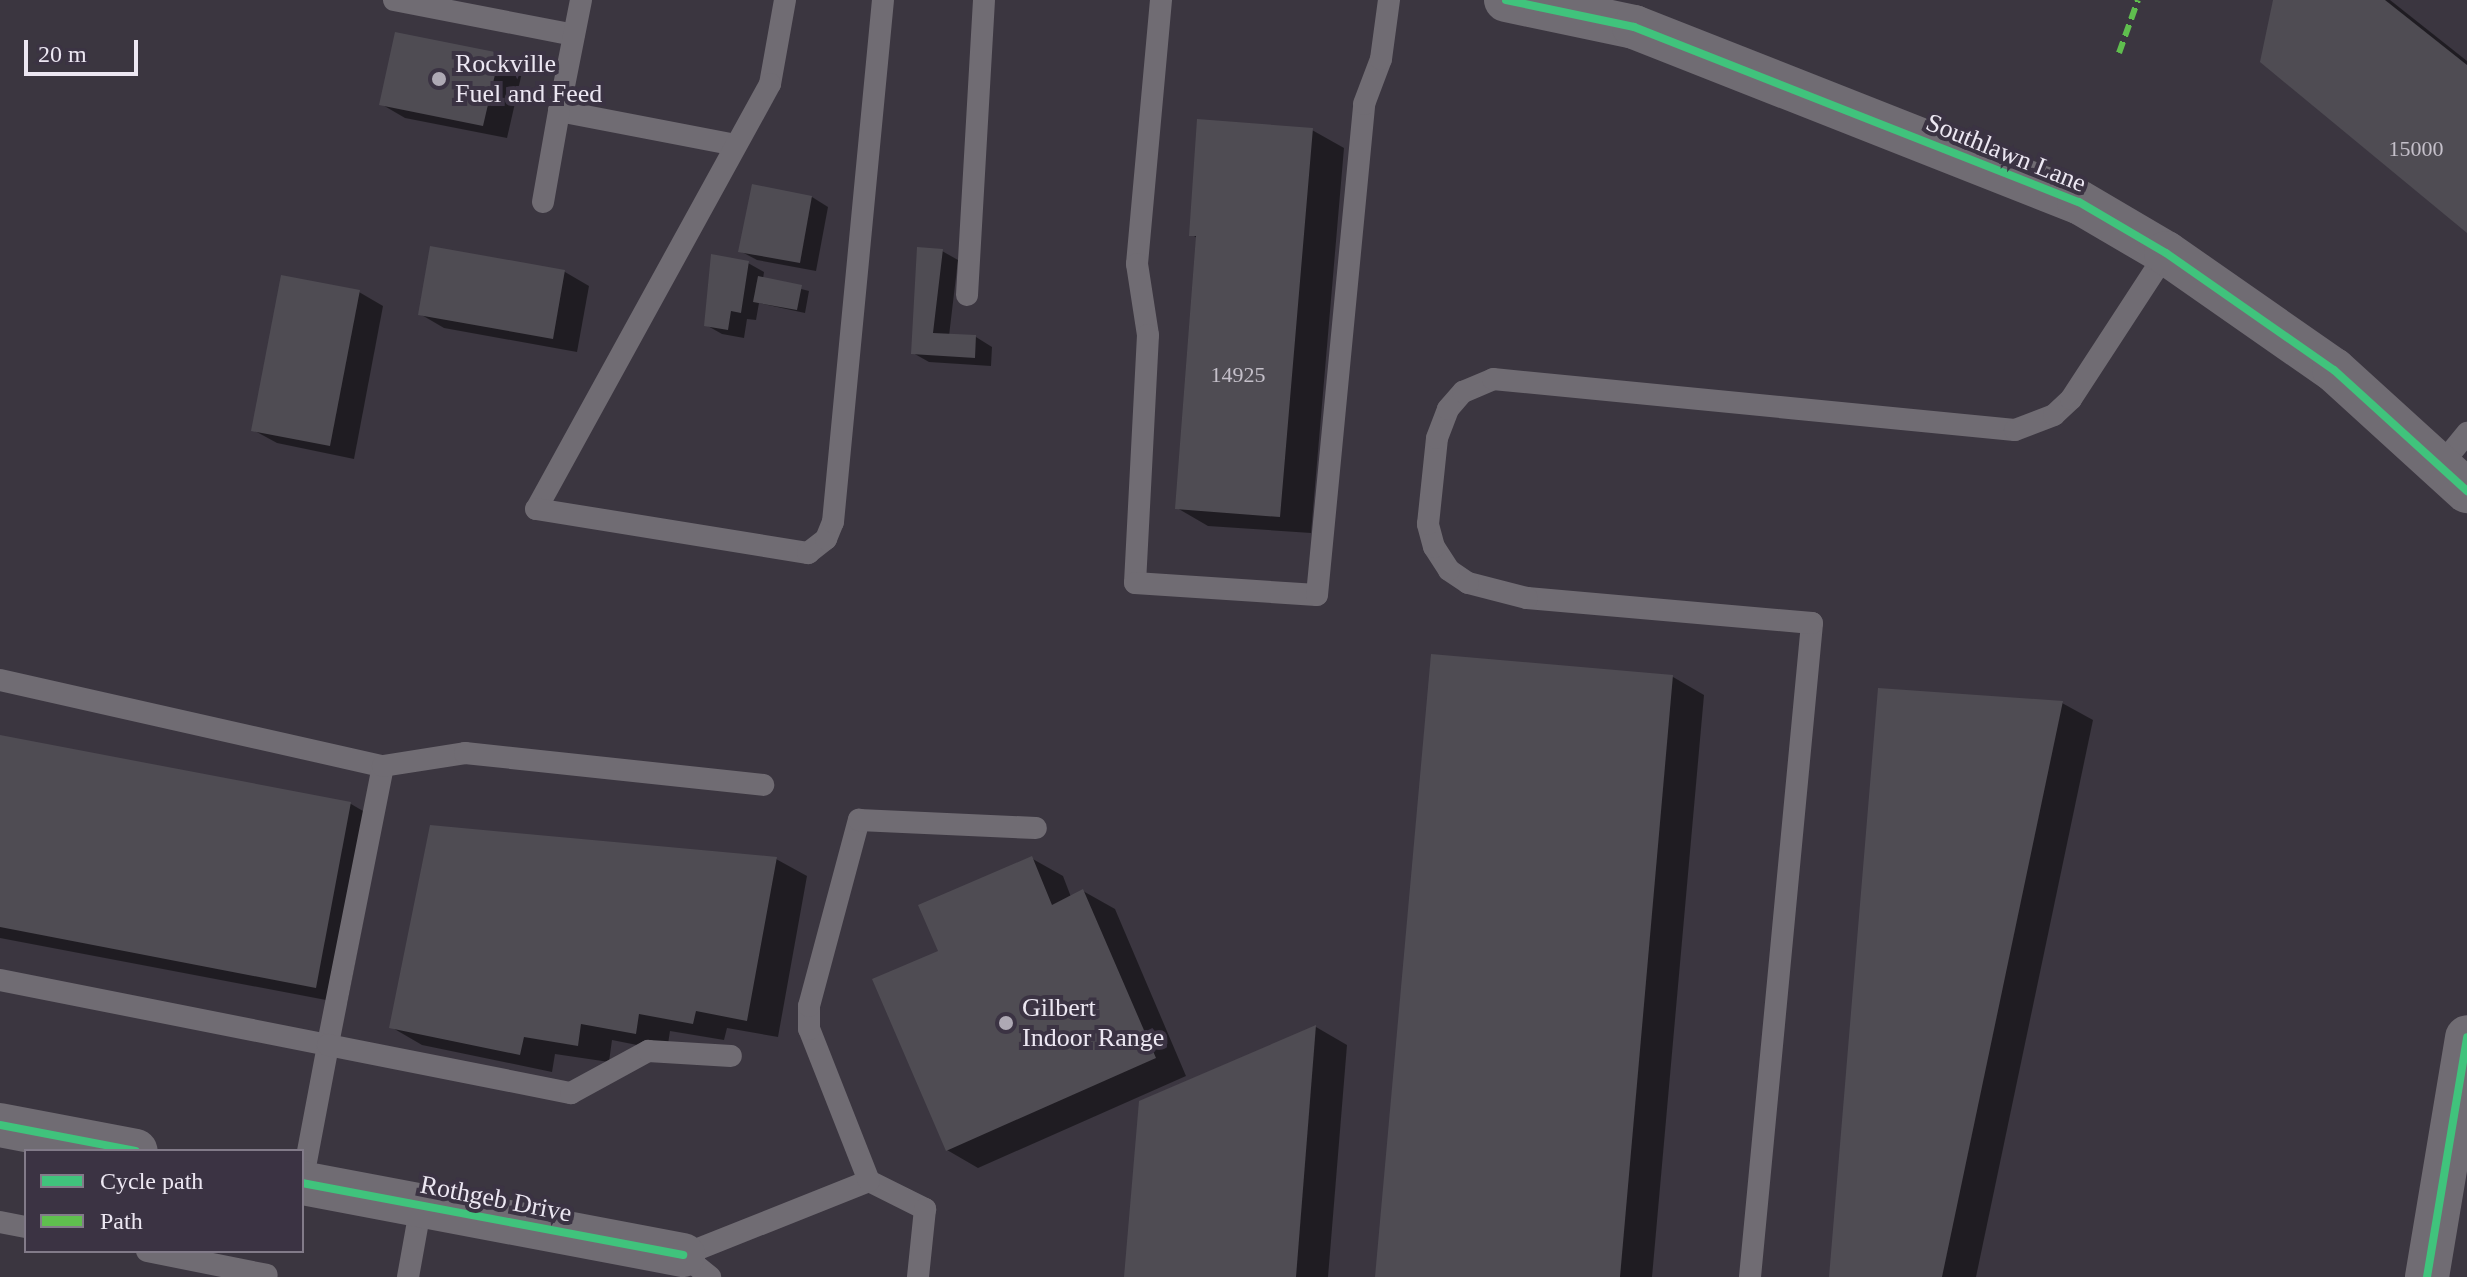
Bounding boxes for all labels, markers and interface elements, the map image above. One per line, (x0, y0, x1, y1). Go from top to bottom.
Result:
scale bar (28, 24, 142, 74)
text: 20 m (38, 41, 87, 67)
place label: Rockville Fuel and Feed (455, 48, 602, 110)
marker: Rockville Fuel and Feed (430, 70, 448, 88)
street label: Southlawn Lane (1921, 107, 2091, 199)
house number: 15000 (2388, 136, 2444, 162)
house number: 14925 (1210, 362, 1266, 388)
place label: Gilbert Indoor Range (1022, 992, 1164, 1054)
marker: Gilbert Indoor Range (997, 1014, 1015, 1032)
legend (24, 1149, 304, 1253)
text: Cycle path (100, 1168, 203, 1194)
street label: Rothgeb Drive (418, 1169, 574, 1229)
text: Path (100, 1208, 143, 1234)

